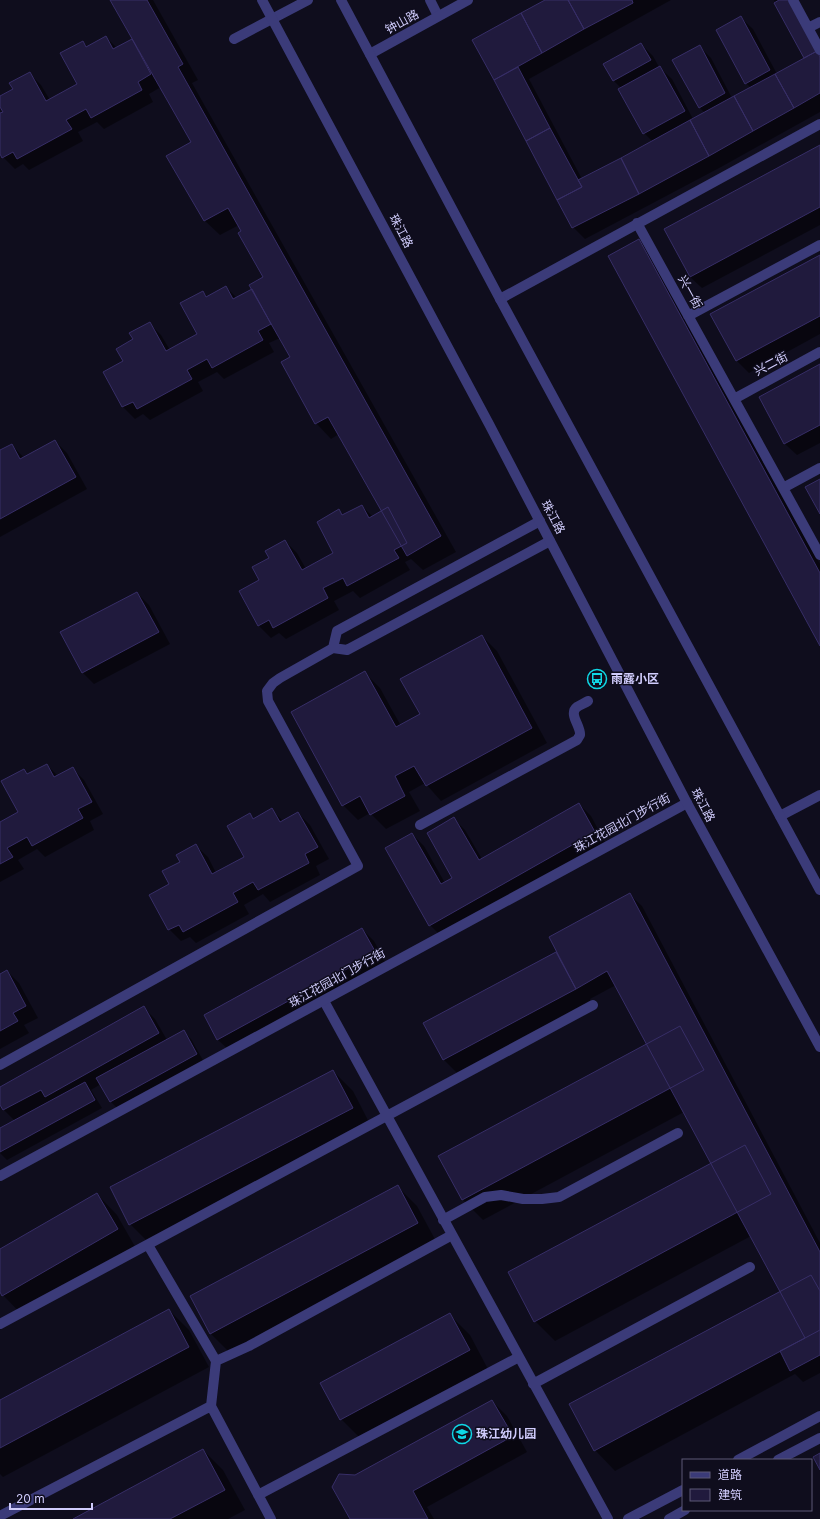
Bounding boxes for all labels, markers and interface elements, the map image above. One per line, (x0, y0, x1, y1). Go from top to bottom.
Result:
street label: 钟山路 (382, 6, 421, 37)
street label: 珠江路 (386, 211, 417, 250)
street label: 兴一街 (675, 272, 706, 311)
street label: 兴二街 (751, 348, 790, 379)
street label: 珠江路 (538, 497, 569, 536)
bus stop icon: 雨露小区 (586, 668, 608, 690)
place label: 雨露小区 (611, 671, 659, 686)
street label: 珠江路 (688, 785, 719, 824)
street label: 珠江花园北门步行街 (571, 790, 673, 855)
street label: 珠江花园北门步行街 (286, 945, 388, 1010)
school or university icon: 珠江幼儿园 (451, 1423, 473, 1445)
place label: 珠江幼儿园 (476, 1426, 536, 1441)
legend (682, 1459, 812, 1511)
text: 道路 (718, 1467, 742, 1482)
scale bar (10, 1485, 92, 1511)
text: 建筑 (718, 1487, 742, 1502)
text: 20 m (16, 1491, 45, 1506)

